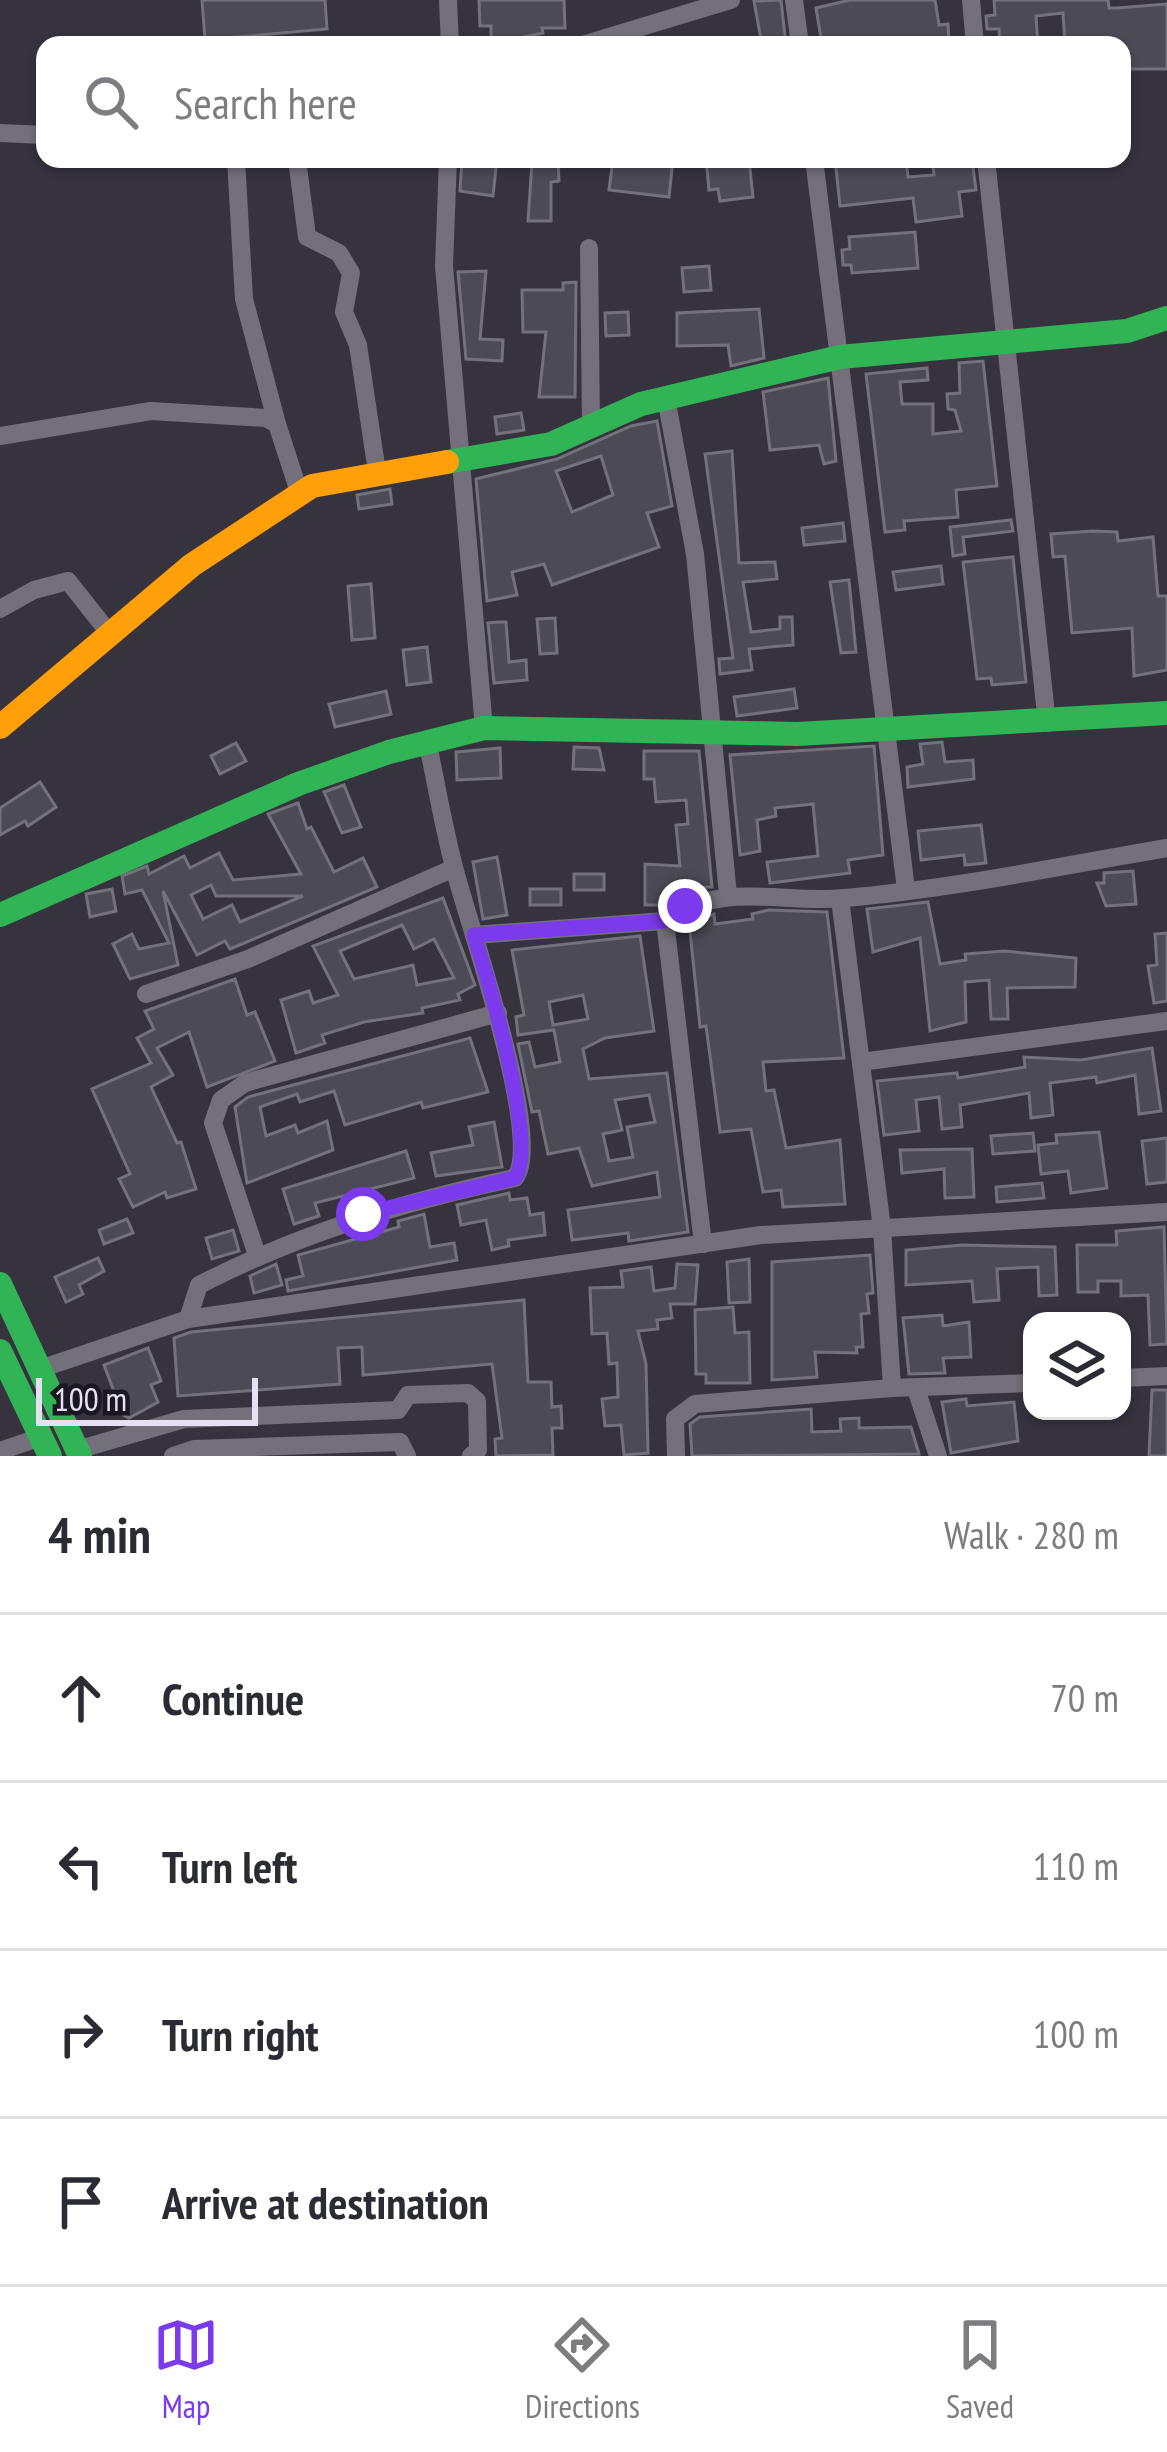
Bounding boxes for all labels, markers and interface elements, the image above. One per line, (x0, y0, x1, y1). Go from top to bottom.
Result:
search box (36, 36, 1131, 168)
icon: search (78, 69, 144, 135)
text: Search here (174, 73, 357, 131)
route end (658, 879, 712, 933)
route start (336, 1187, 390, 1241)
map controls (1023, 1312, 1131, 1420)
button: layers (1023, 1312, 1131, 1420)
scale bar (36, 1372, 258, 1425)
text: 100 m (54, 1377, 127, 1420)
text: 4 min (48, 1501, 151, 1567)
text: Walk · 280 m (944, 1509, 1119, 1560)
icon: ahead (48, 1665, 114, 1731)
text: Continue (162, 1669, 304, 1727)
text: 70 m (1050, 1672, 1119, 1723)
icon: left (48, 1833, 114, 1899)
text: Turn left (162, 1837, 297, 1895)
text: 110 m (1033, 1840, 1119, 1891)
icon: right (48, 2001, 114, 2067)
text: Turn right (162, 2005, 319, 2063)
text: 100 m (1033, 2008, 1119, 2059)
icon: arrive (48, 2169, 114, 2235)
text: Arrive at destination (162, 2173, 489, 2231)
tab: Map (153, 2312, 219, 2427)
tab: Directions (525, 2312, 640, 2427)
tab: Saved (946, 2312, 1014, 2427)

